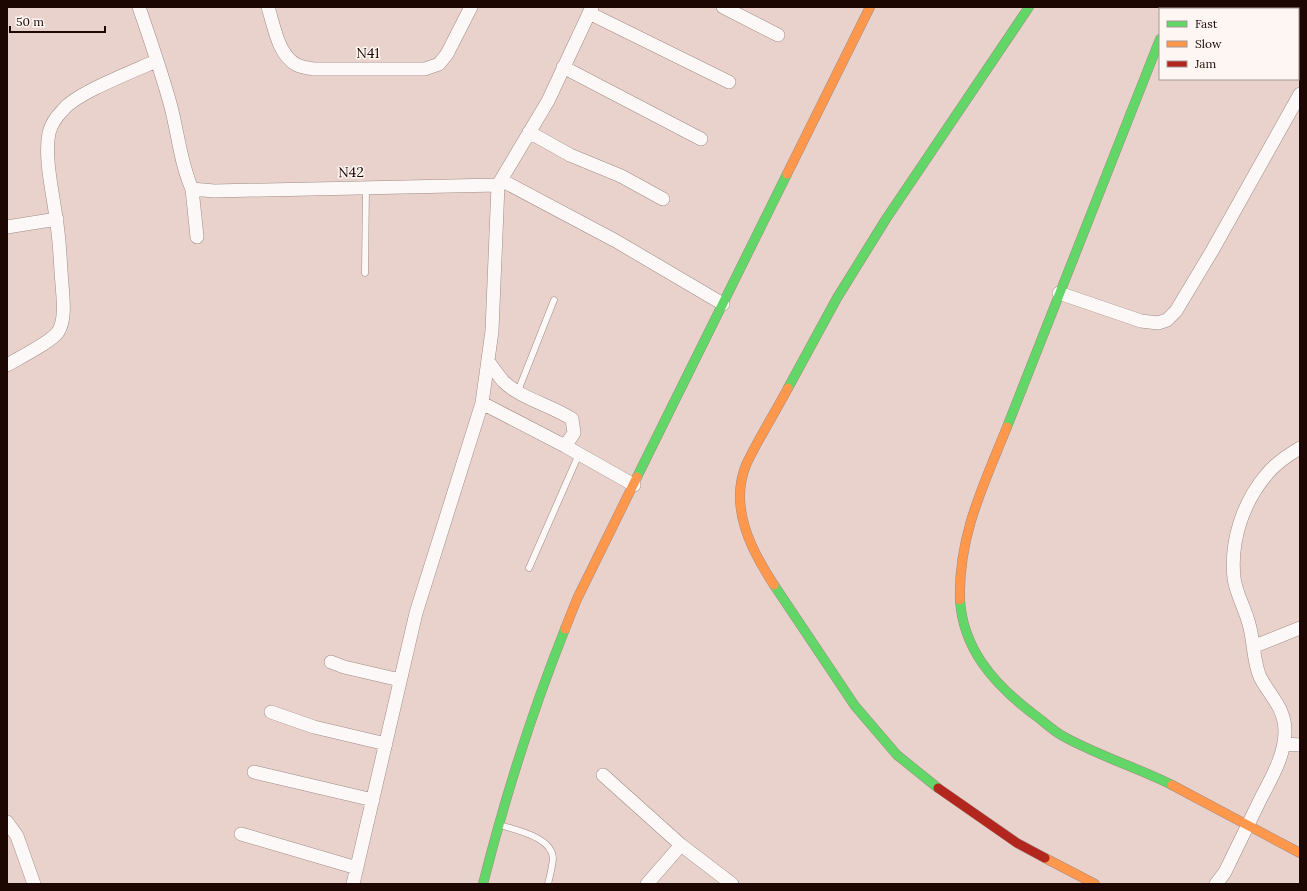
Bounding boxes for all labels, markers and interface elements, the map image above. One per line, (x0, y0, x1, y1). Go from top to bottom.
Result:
scale bar (10, 8, 105, 34)
legend (1159, 8, 1299, 80)
text: 50 m (16, 14, 44, 29)
text: Fast (1195, 16, 1218, 31)
text: Slow (1195, 36, 1222, 51)
street label: N41 (356, 44, 380, 62)
text: Jam (1194, 56, 1216, 71)
street label: N42 (338, 163, 364, 181)

